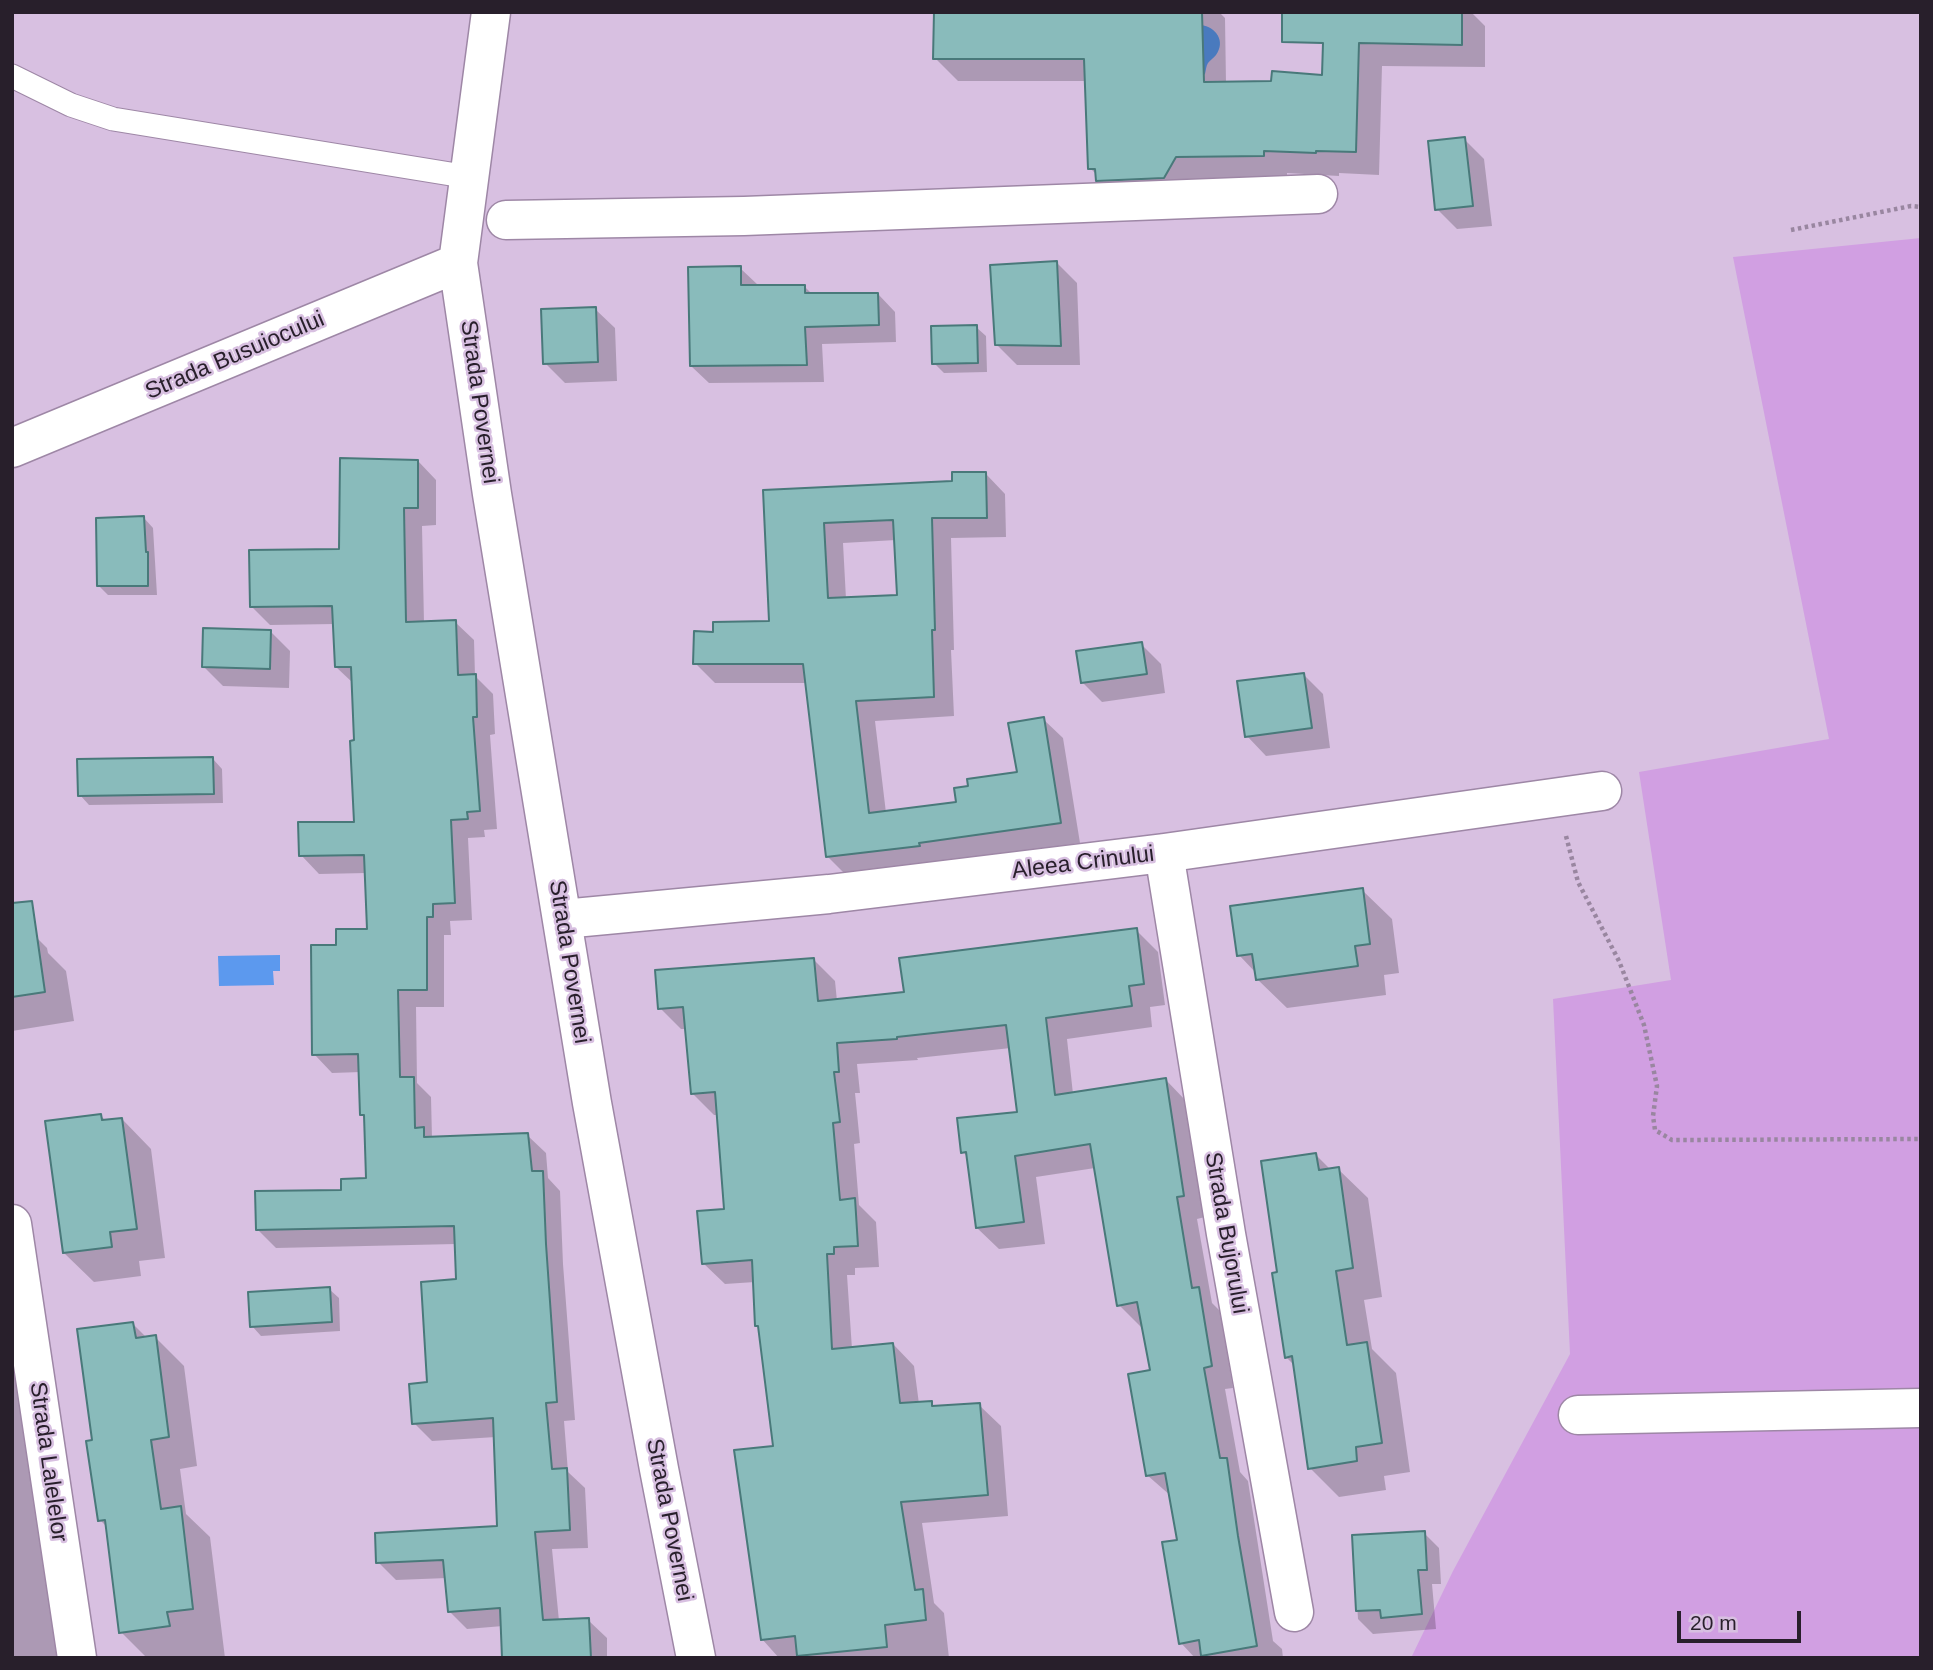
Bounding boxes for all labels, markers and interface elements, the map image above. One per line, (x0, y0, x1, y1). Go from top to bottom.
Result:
street label: Strada Busuiocului (141, 306, 329, 406)
street label: Strada Povernei (454, 318, 504, 486)
street label: Aleea Crinului (1010, 841, 1156, 885)
street label: Strada Povernei (542, 878, 596, 1046)
street label: Strada Bujorului (1198, 1150, 1254, 1316)
street label: Strada Lalelelor (23, 1380, 73, 1544)
street label: Strada Povernei (640, 1436, 698, 1604)
scale bar (1681, 1596, 1805, 1640)
text: 20 m (1690, 1611, 1737, 1634)

